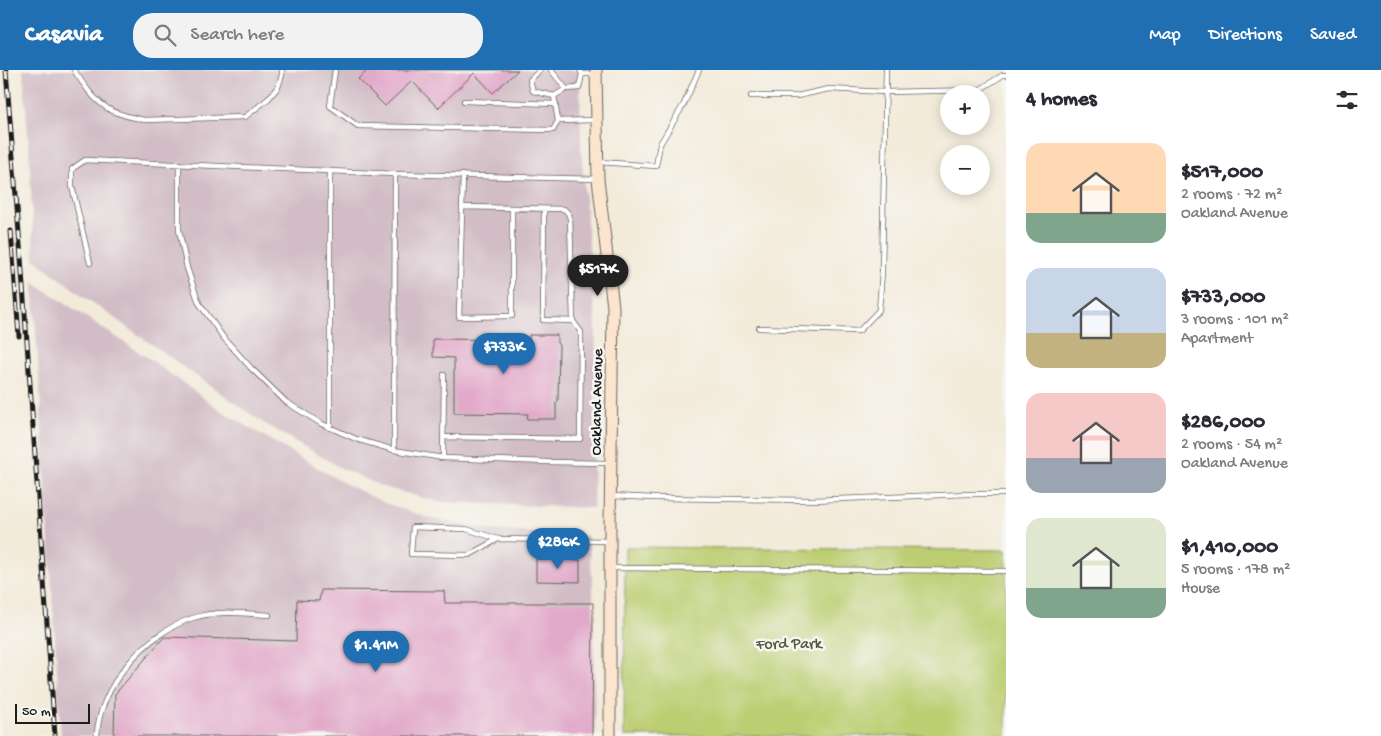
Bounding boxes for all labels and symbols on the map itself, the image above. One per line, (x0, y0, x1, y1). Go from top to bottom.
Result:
pin: $517K (563, 254, 633, 297)
pin: $733K (469, 332, 539, 375)
street label: Oakland Avenue (588, 348, 609, 456)
pin: $286K (523, 528, 593, 570)
pin: $1.41M (335, 630, 417, 673)
park label: Ford Park (755, 636, 824, 655)
scale bar (15, 701, 90, 724)

